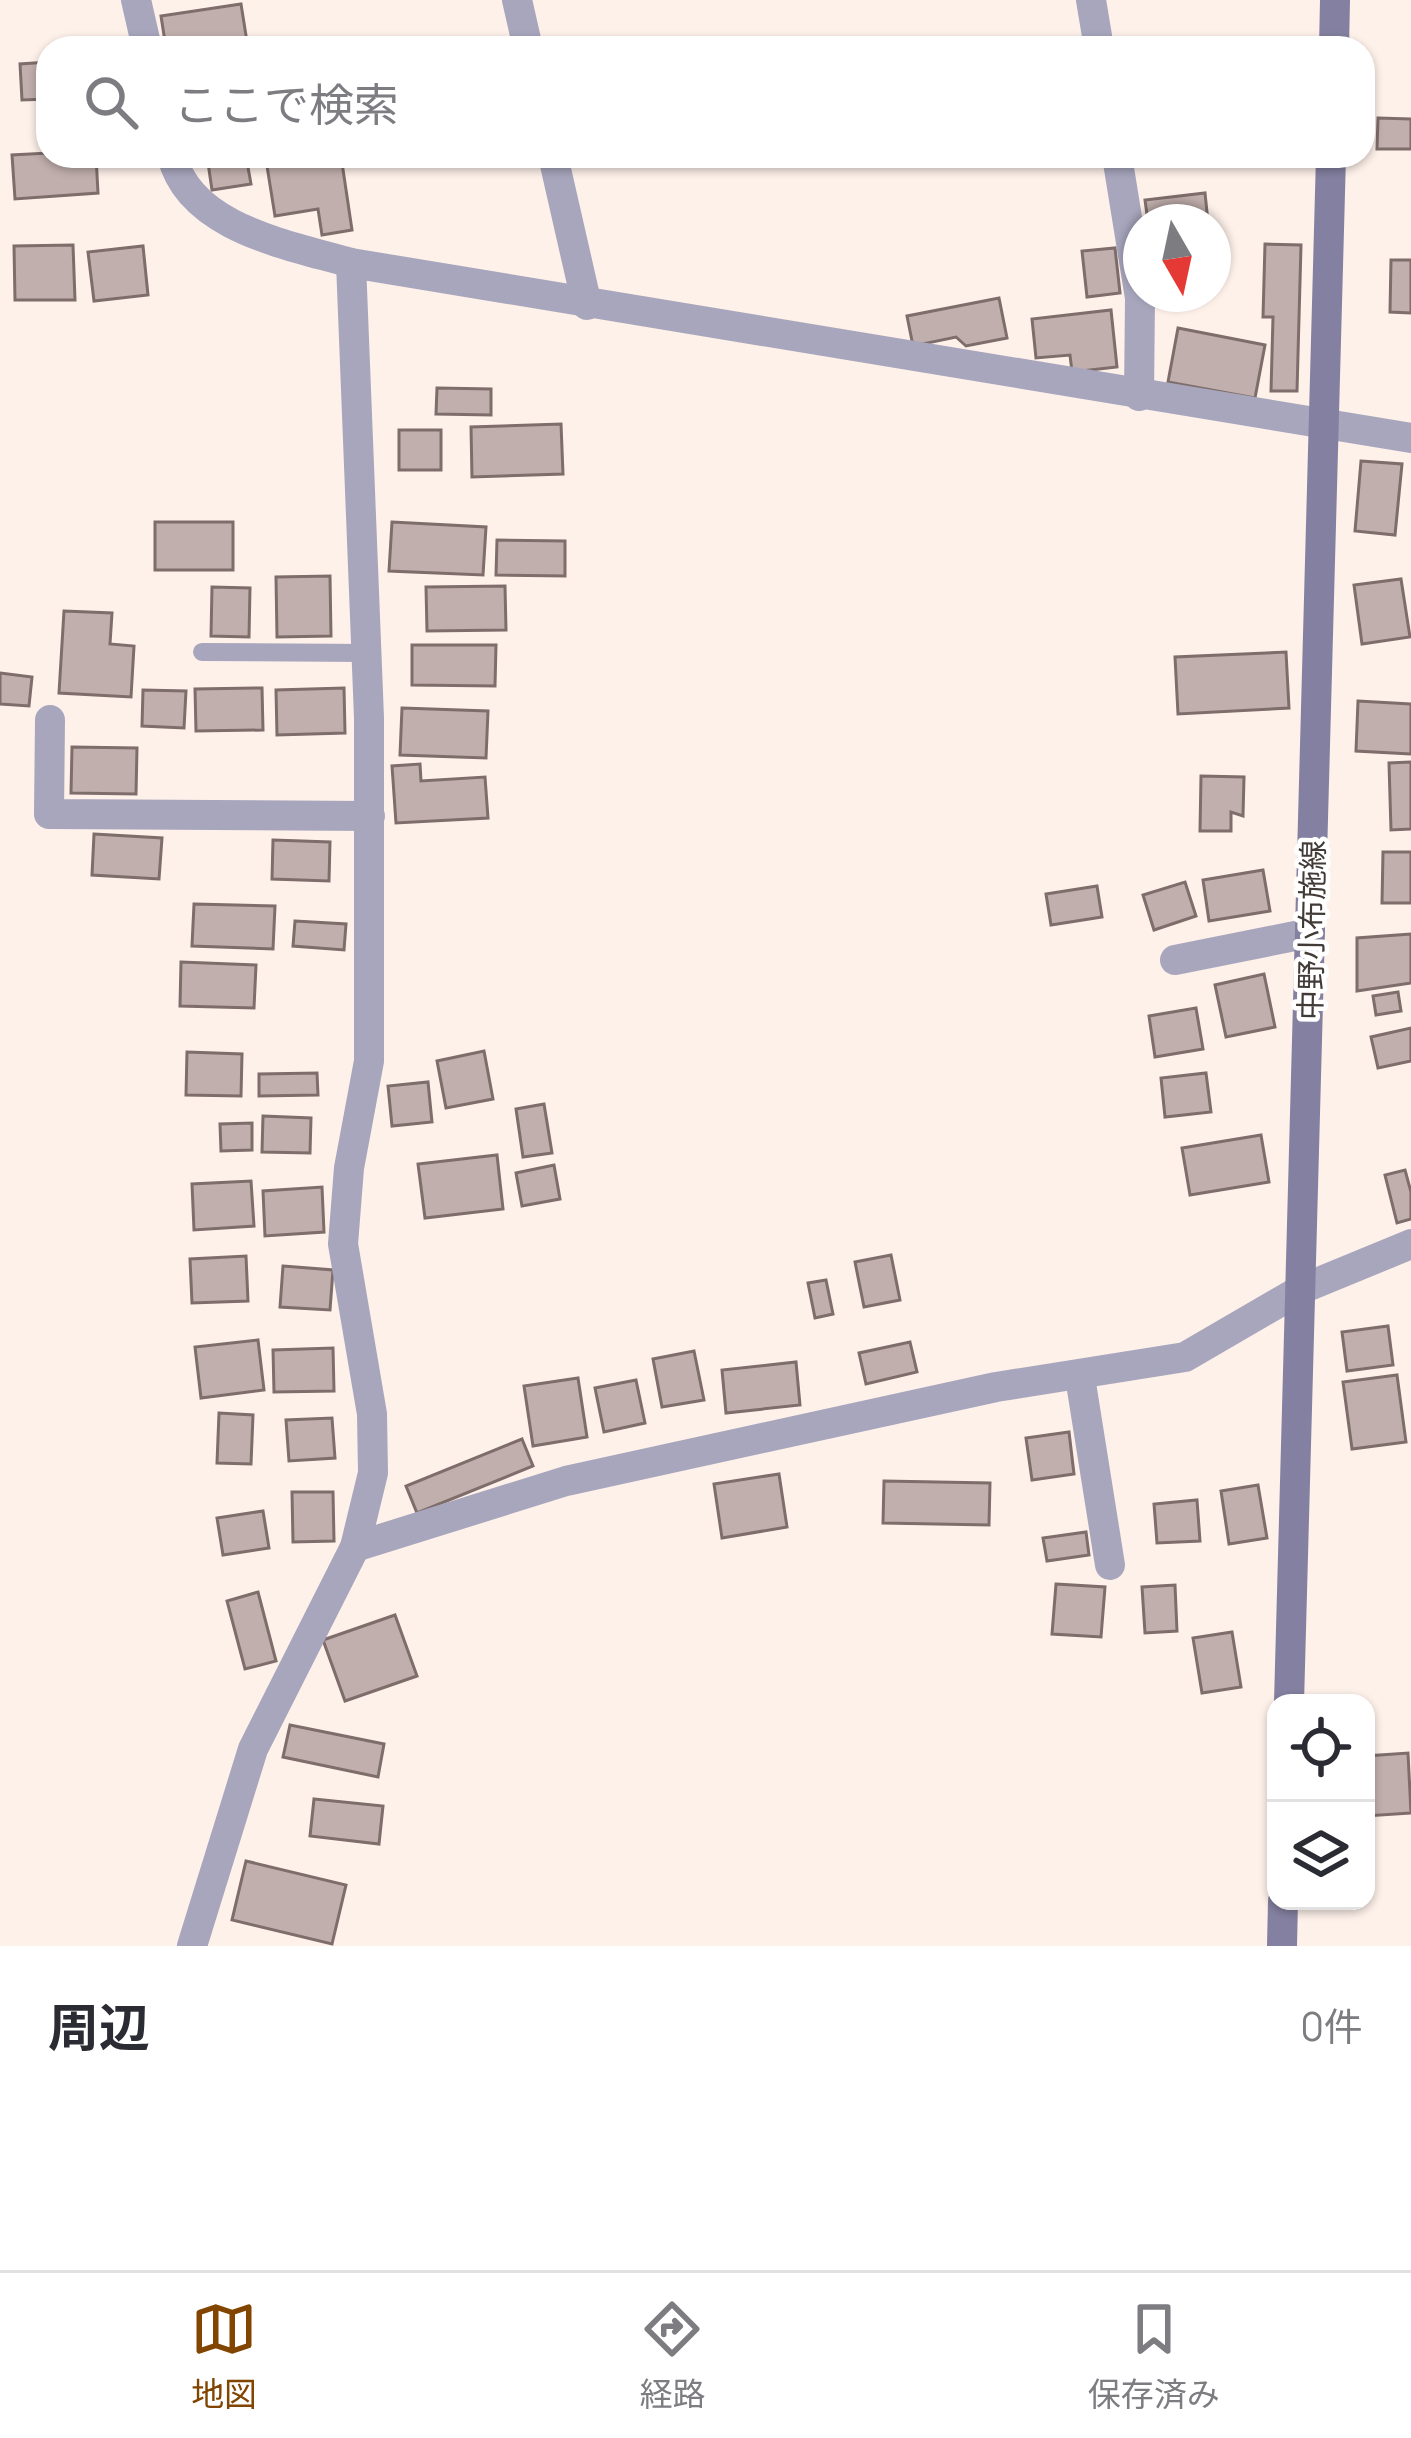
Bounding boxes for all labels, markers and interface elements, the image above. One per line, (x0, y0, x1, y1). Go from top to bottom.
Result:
search box (36, 36, 1375, 168)
icon: search (78, 69, 144, 135)
text: ここで検索 (174, 73, 399, 135)
north arrow (1123, 204, 1231, 312)
street label: 中野小布施線 (1289, 840, 1333, 1020)
map controls (1267, 1694, 1375, 1910)
button: locate (1267, 1694, 1375, 1802)
button: layers (1267, 1802, 1375, 1910)
text: 周辺 (48, 1992, 150, 2061)
text: 0件 (1300, 1999, 1363, 2053)
tab: 地図 (191, 2296, 257, 2416)
tab: 経路 (639, 2296, 705, 2416)
tab: 保存済み (1088, 2296, 1220, 2416)

